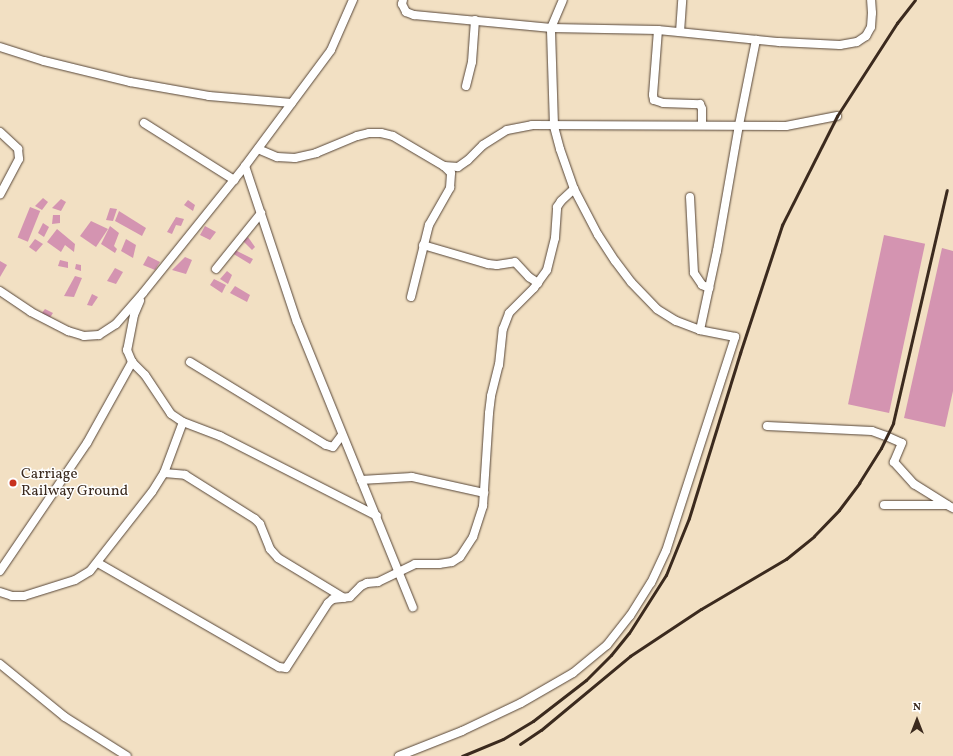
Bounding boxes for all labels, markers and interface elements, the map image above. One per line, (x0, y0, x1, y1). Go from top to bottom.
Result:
place label: Carriage Railway Ground (21, 465, 129, 500)
marker: Carriage Railway Ground (8, 478, 18, 488)
north arrow (897, 700, 937, 740)
text: N (913, 700, 921, 715)

